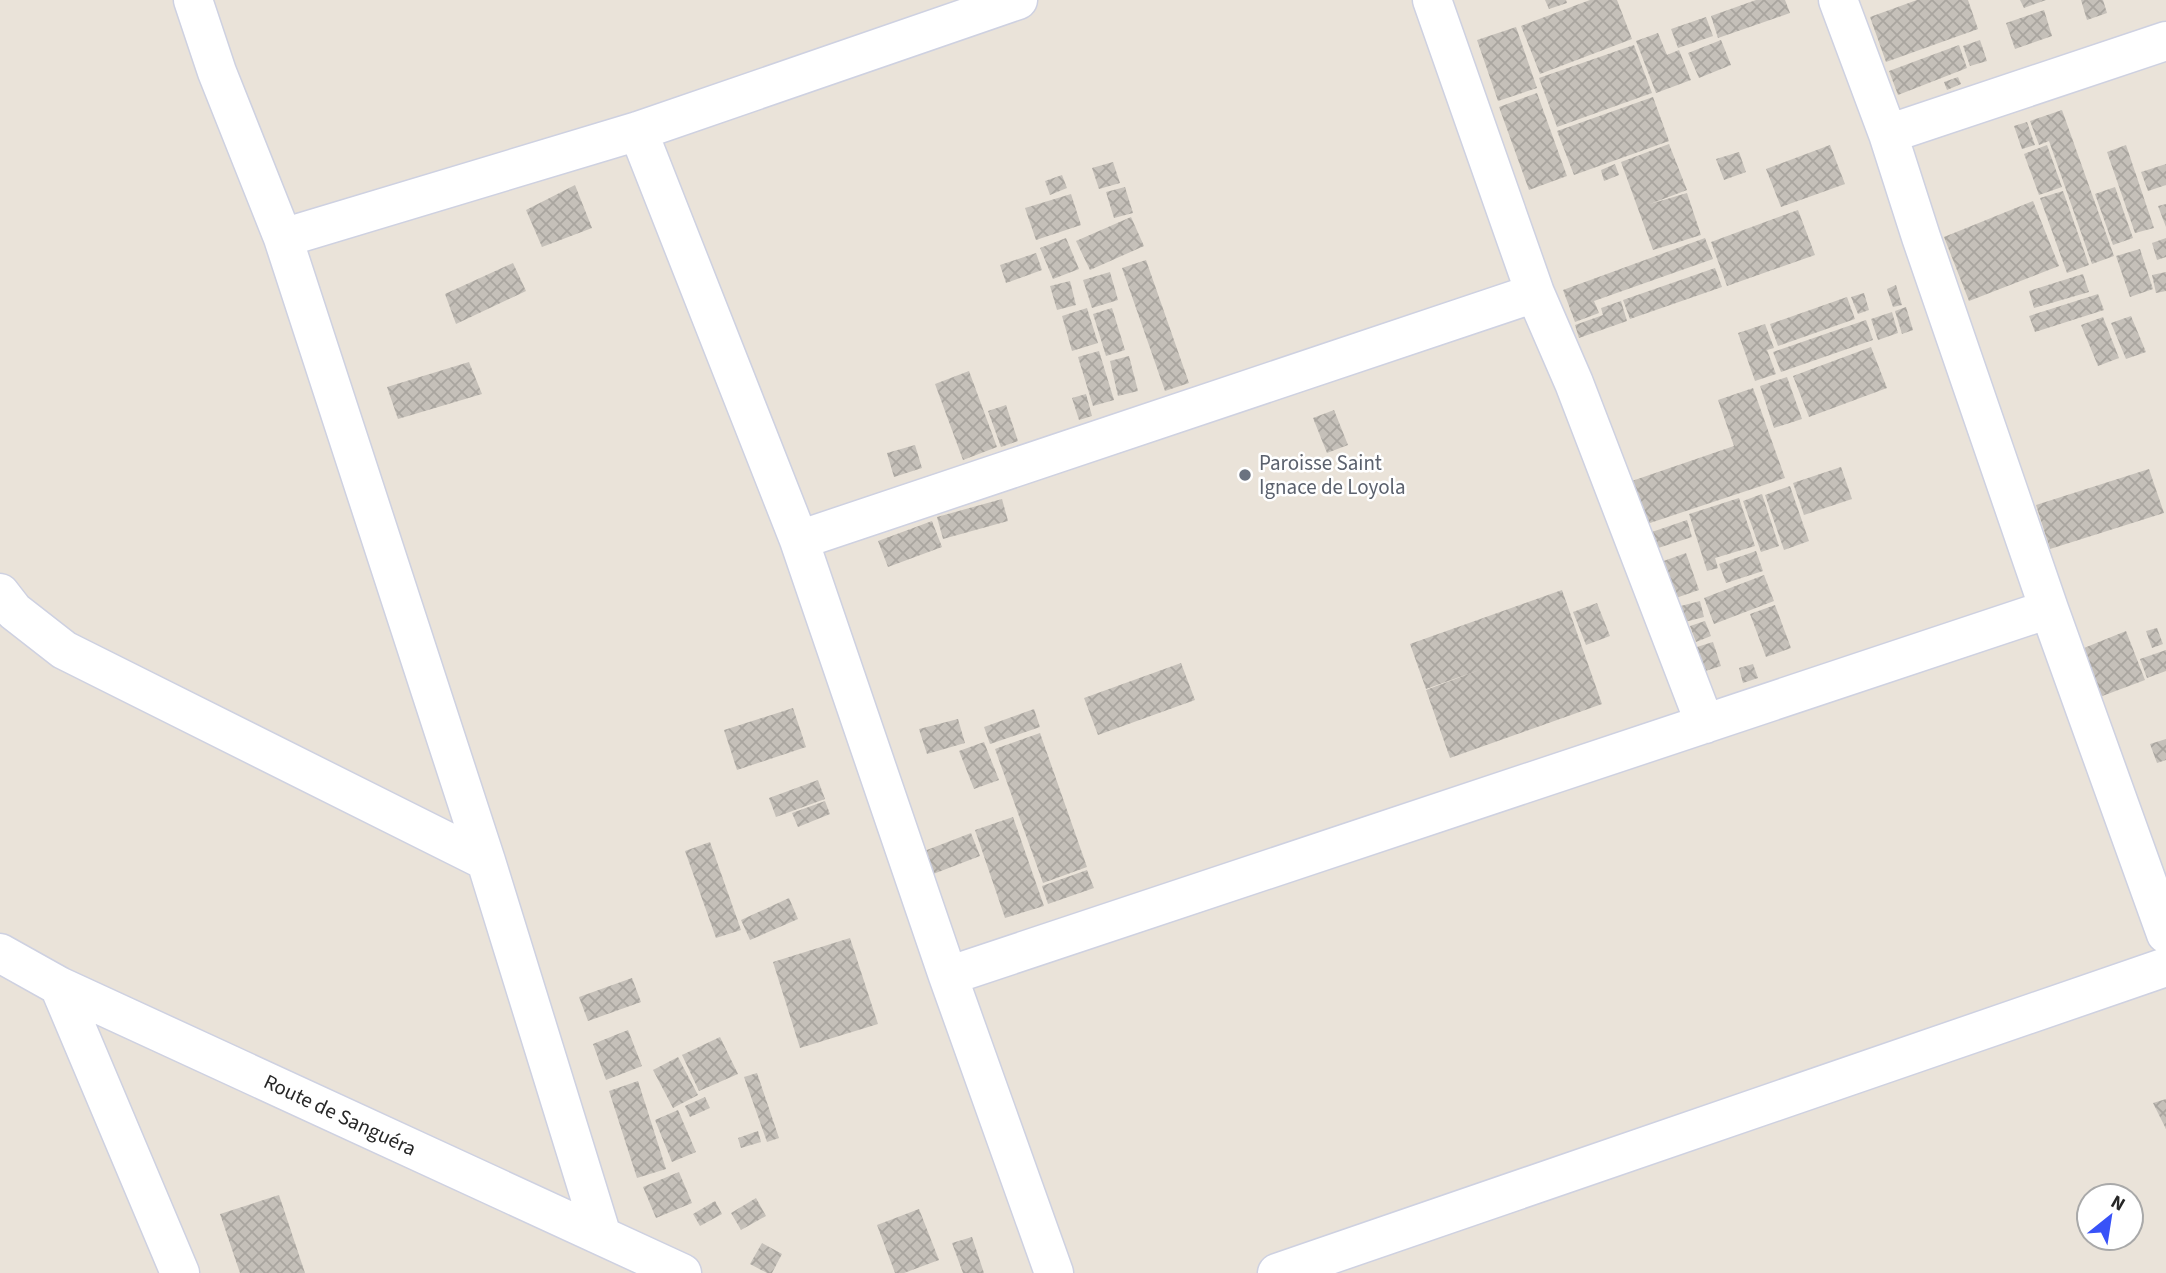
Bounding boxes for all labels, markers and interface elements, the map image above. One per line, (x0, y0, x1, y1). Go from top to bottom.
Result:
place label: Paroisse Saint Ignace de Loyola (1259, 448, 1406, 502)
marker: Paroisse Saint Ignace de Loyola (1237, 467, 1253, 483)
street label: Route de Sanguéra (259, 1066, 421, 1164)
north arrow (2075, 1182, 2145, 1252)
text: N (2106, 1189, 2130, 1218)

